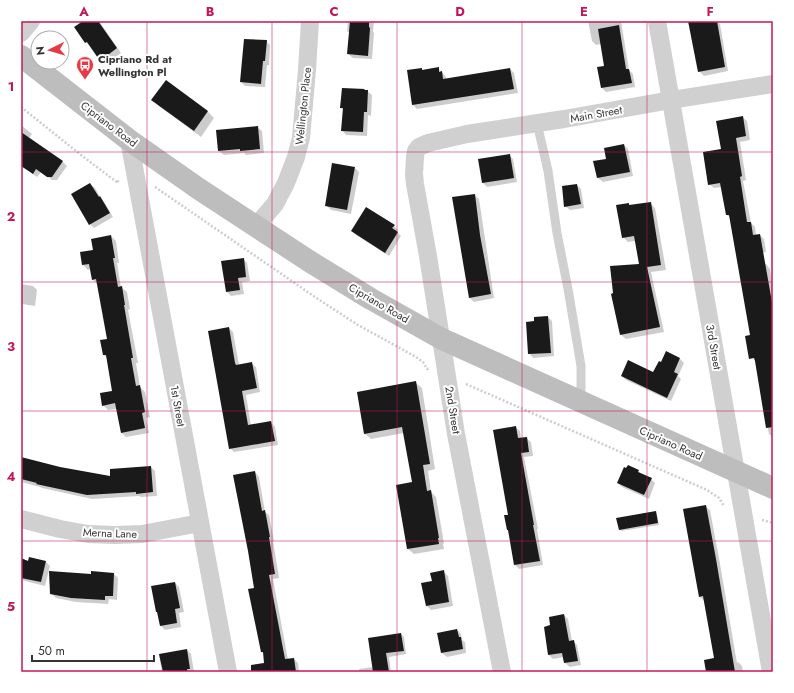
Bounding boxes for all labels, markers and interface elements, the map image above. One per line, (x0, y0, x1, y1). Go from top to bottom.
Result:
text: A (78, 2, 89, 21)
text: B (206, 2, 215, 21)
text: C (329, 2, 339, 21)
text: D (455, 2, 465, 21)
text: E (580, 2, 588, 21)
text: F (706, 2, 714, 21)
north arrow (30, 30, 70, 70)
text: N (32, 46, 48, 56)
place label: Cipriano Rd at Wellington Pl (98, 51, 172, 80)
bus stop icon: Cipriano Rd at Wellington Pl (75, 55, 95, 80)
street label: Wellington Place (291, 66, 315, 146)
text: 1 (8, 77, 14, 96)
street label: Cipriano Road (77, 97, 141, 151)
street label: Main Street (569, 102, 624, 126)
text: 2 (7, 207, 15, 226)
street label: Cipriano Road (346, 279, 412, 327)
street label: 3rd Street (702, 323, 726, 371)
text: 3 (7, 337, 15, 356)
street label: 1st Street (167, 384, 190, 428)
street label: 2nd Street (441, 385, 465, 435)
street label: Cipriano Road (637, 422, 705, 464)
text: 4 (6, 467, 16, 486)
street label: Merna Lane (83, 524, 138, 542)
text: 5 (7, 597, 15, 616)
scale bar (32, 637, 154, 663)
text: 50 m (38, 642, 65, 660)

